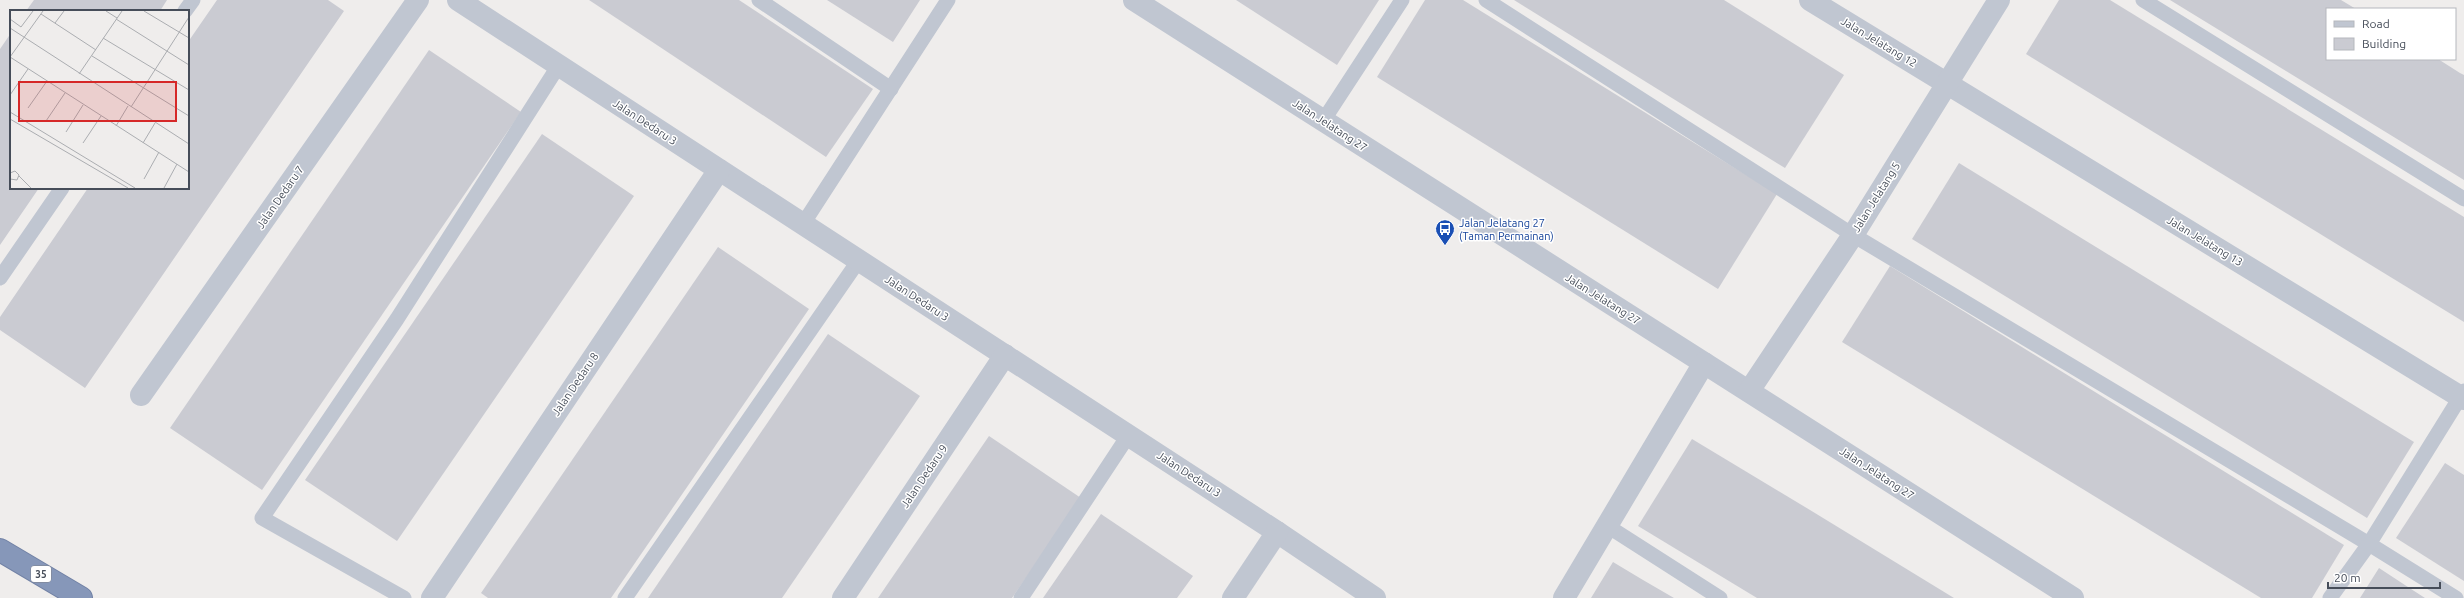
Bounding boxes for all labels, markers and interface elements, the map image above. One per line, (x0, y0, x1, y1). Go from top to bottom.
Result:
legend (2326, 8, 2456, 60)
inset map (10, 10, 189, 189)
street label: Jalan Jelatang 12 (1839, 15, 1919, 69)
text: Road (2362, 17, 2390, 30)
text: Building (2362, 37, 2406, 50)
street label: Jalan Dedaru 3 (611, 97, 679, 147)
street label: Jalan Jelatang 27 (1291, 97, 1369, 153)
street label: Jalan Jelatang 5 (1850, 160, 1902, 234)
street label: Jalan Dedaru 7 (254, 163, 306, 231)
street label: Jalan Jelatang 13 (2165, 214, 2245, 268)
place label: Jalan Jelatang 27 (Taman Permainan) (1459, 217, 1554, 243)
bus stop icon: Jalan Jelatang 27 (Taman Permainan) (1434, 218, 1456, 246)
street label: Jalan Jelatang 27 (1563, 271, 1643, 327)
street label: Jalan Dedaru 3 (883, 273, 951, 323)
street label: Jalan Dedaru 8 (549, 350, 601, 418)
street label: Jalan Dedaru 9 (898, 442, 950, 510)
street label: Jalan Jelatang 27 (1838, 445, 1916, 501)
street label: Jalan Dedaru 3 (1155, 449, 1223, 499)
scale bar (2328, 564, 2440, 590)
road number: 35 (31, 566, 51, 582)
text: 20 m (2334, 571, 2361, 584)

